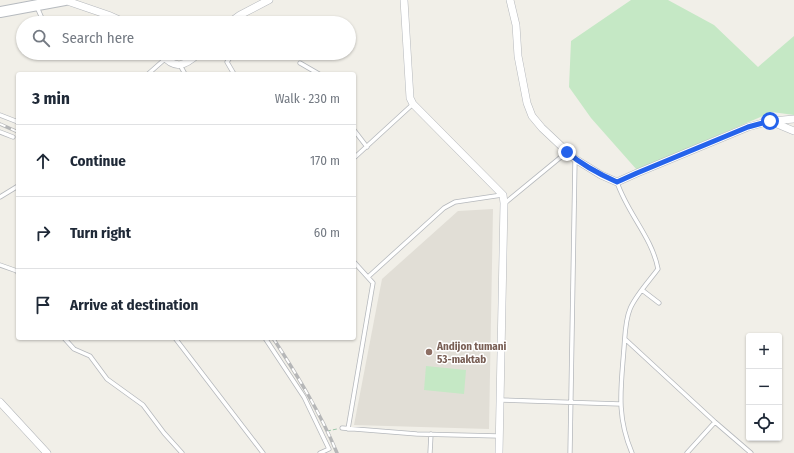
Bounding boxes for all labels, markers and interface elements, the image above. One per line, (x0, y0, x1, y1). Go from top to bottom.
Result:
search box (16, 16, 356, 60)
icon: search (30, 27, 52, 49)
text: Search here (62, 29, 134, 47)
text: 3 min (32, 88, 70, 109)
text: Walk · 230 m (275, 91, 340, 106)
route start (761, 112, 779, 130)
route end (558, 143, 576, 161)
icon: ahead (32, 150, 54, 172)
text: Continue (70, 152, 126, 170)
text: 170 m (310, 153, 340, 168)
icon: right (32, 222, 54, 244)
text: Turn right (70, 224, 131, 242)
text: 60 m (314, 225, 340, 240)
icon: arrive (32, 294, 54, 316)
text: Arrive at destination (70, 296, 198, 314)
map controls (746, 333, 782, 441)
button: + (746, 333, 782, 369)
place label: Andijon tumani 53-maktab (436, 340, 507, 366)
marker: Andijon tumani 53-maktab (424, 347, 434, 357)
button: − (746, 369, 782, 405)
button: locate (746, 405, 782, 441)

